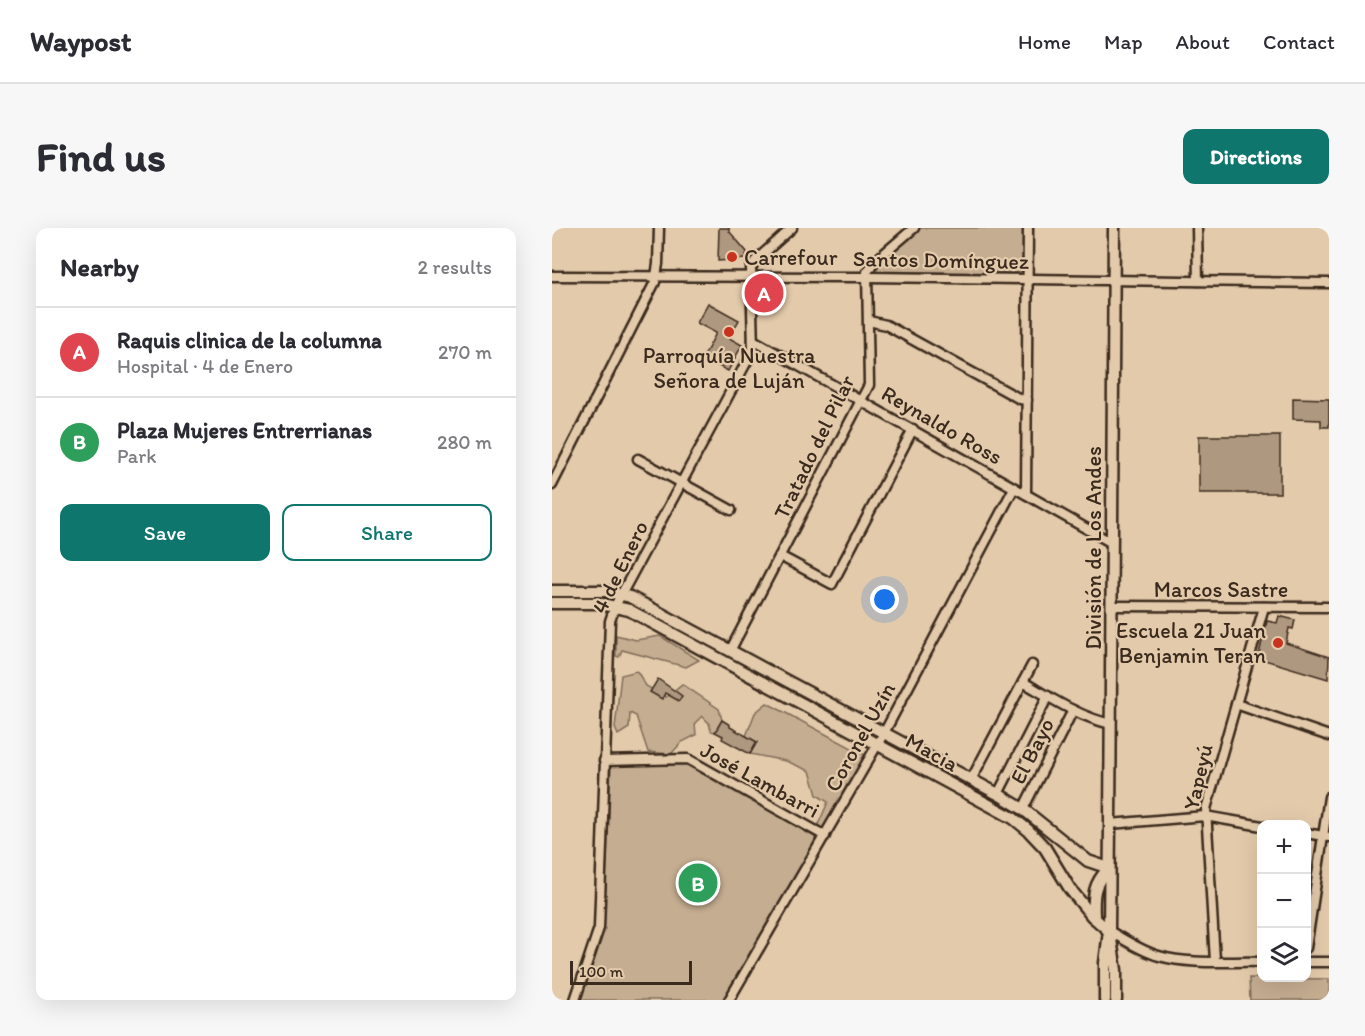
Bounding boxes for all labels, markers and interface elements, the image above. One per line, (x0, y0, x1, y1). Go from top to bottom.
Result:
text: Waypost (30, 24, 132, 58)
text: Home (1018, 29, 1071, 54)
text: Map (1104, 29, 1143, 54)
text: About (1176, 29, 1230, 54)
text: Contact (1263, 29, 1335, 54)
button: Directions (1183, 129, 1329, 184)
text: Find us (36, 131, 166, 182)
place label: Carrefour (744, 244, 838, 271)
street label: Santos Domínguez (853, 245, 1029, 275)
marker: Carrefour (725, 250, 739, 264)
text: Nearby (60, 251, 139, 283)
text: 2 results (418, 255, 492, 279)
pin: A (744, 270, 784, 316)
marker: Parroquía Nuestra Señora de Luján (722, 325, 736, 339)
text: Raquis clinica de la columna (117, 327, 382, 354)
text: A (73, 340, 86, 364)
text: 270 m (438, 340, 492, 364)
place label: Parroquía Nuestra Señora de Luján (643, 342, 816, 394)
text: Hospital · 4 de Enero (117, 354, 293, 378)
street label: Tratado del Pilar (768, 371, 861, 523)
street label: Reynaldo Ross (877, 380, 1007, 470)
text: Plaza Mujeres Entrerrianas (117, 417, 372, 444)
text: B (73, 430, 86, 454)
text: 280 m (437, 430, 492, 454)
text: Park (117, 444, 156, 468)
street label: División de Los Andes (1080, 446, 1107, 650)
button: Save (60, 504, 270, 561)
button: Share (282, 504, 492, 561)
street label: 4 de Enero (586, 516, 654, 618)
street label: Marcos Sastre (1154, 576, 1288, 603)
your location (870, 585, 899, 614)
place label: Escuela 21 Juan Benjamin Teran (1116, 617, 1267, 669)
marker: Escuela 21 Juan Benjamin Teran (1271, 636, 1285, 650)
street label: Coronel Uzín (819, 677, 901, 796)
street label: El Bayo (1004, 713, 1060, 789)
street label: Macia (901, 727, 964, 778)
street label: José Lambarri (696, 736, 824, 824)
street label: Yapeyú (1177, 741, 1219, 813)
map controls (1257, 820, 1311, 982)
button: + (1257, 820, 1311, 874)
pin: B (678, 860, 718, 906)
button: − (1257, 874, 1311, 928)
button: layers (1257, 928, 1311, 982)
scale bar (570, 958, 692, 986)
text: 100 m (579, 962, 623, 981)

